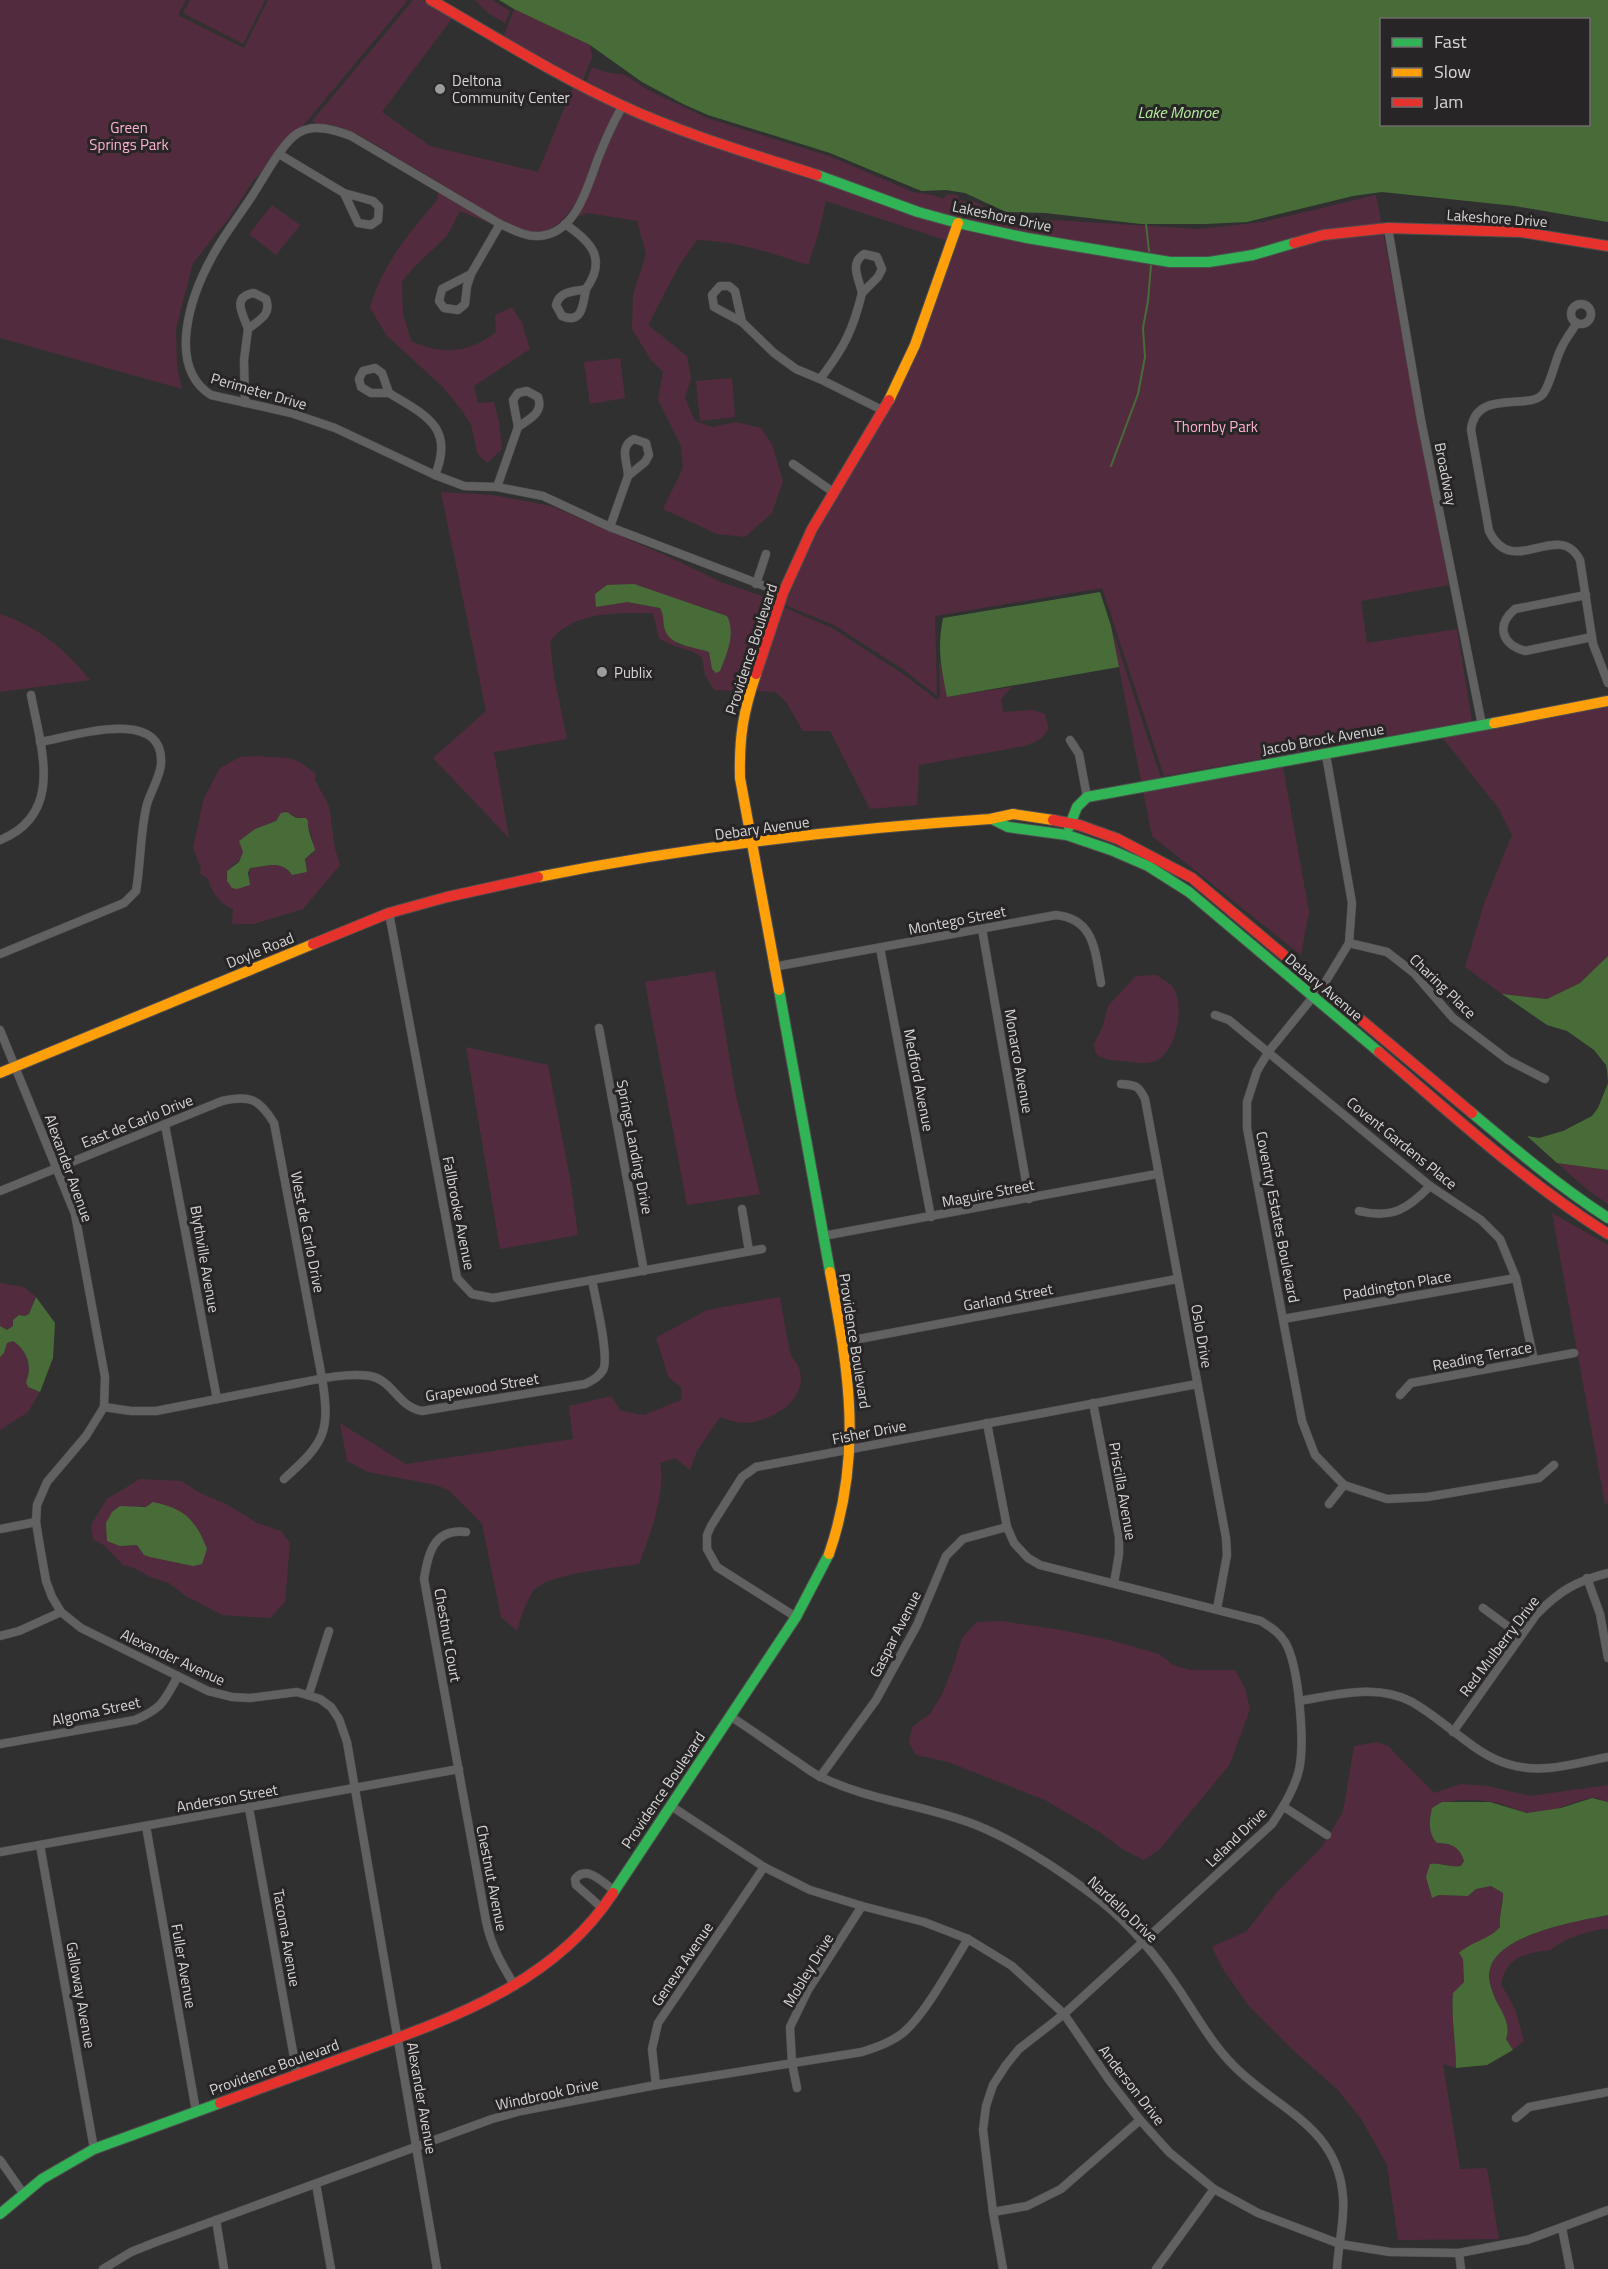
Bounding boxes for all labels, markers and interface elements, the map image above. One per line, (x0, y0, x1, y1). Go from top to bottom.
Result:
legend (1380, 18, 1590, 126)
text: Fast (1434, 28, 1467, 55)
text: Slow (1434, 58, 1471, 85)
place label: Deltona Community Center (452, 69, 570, 109)
marker: Deltona Community Center (433, 82, 447, 96)
text: Jam (1434, 88, 1463, 115)
water label: Lake Monroe (1138, 100, 1220, 124)
park label: Green Springs Park (89, 116, 169, 156)
street label: Lakeshore Drive (950, 194, 1054, 238)
street label: Lakeshore Drive (1446, 203, 1548, 233)
street label: Perimeter Drive (208, 366, 310, 416)
park label: Thornby Park (1174, 415, 1258, 438)
street label: Broadway (1429, 441, 1463, 507)
street label: Providence Boulevard (719, 580, 783, 718)
place label: Publix (614, 661, 653, 684)
marker: Publix (595, 665, 609, 679)
street label: Jacob Brock Avenue (1260, 717, 1386, 761)
street label: Debary Avenue (713, 810, 811, 846)
street label: Montego Street (906, 899, 1008, 941)
street label: Doyle Road (223, 926, 297, 974)
street label: Debary Avenue (1280, 948, 1368, 1026)
street label: Charing Place (1404, 948, 1482, 1024)
street label: Monarco Avenue (999, 1007, 1039, 1115)
street label: Medford Avenue (898, 1027, 940, 1133)
street label: Springs Landing Drive (611, 1078, 659, 1216)
street label: East de Carlo Drive (78, 1088, 196, 1154)
street label: Covent Gardens Place (1342, 1091, 1462, 1195)
street label: Alexander Avenue (39, 1111, 99, 1225)
street label: Coventry Estates Boulevard (1250, 1129, 1306, 1305)
street label: Fallbrooke Avenue (437, 1154, 481, 1272)
street label: West de Carlo Drive (285, 1169, 331, 1295)
street label: Maguire Street (940, 1173, 1037, 1213)
street label: Blythville Avenue (184, 1204, 226, 1314)
street label: Paddington Place (1341, 1264, 1453, 1306)
street label: Providence Boulevard (833, 1272, 877, 1410)
street label: Garland Street (961, 1277, 1056, 1317)
street label: Oslo Drive (1185, 1302, 1219, 1370)
street label: Reading Terrace (1430, 1335, 1534, 1377)
street label: Grapewood Street (424, 1367, 541, 1407)
street label: Fisher Drive (830, 1414, 908, 1450)
street label: Priscilla Avenue (1103, 1440, 1143, 1542)
street label: Chestnut Court (428, 1586, 468, 1684)
street label: Gaspar Avenue (863, 1587, 927, 1681)
street label: Red Mulberry Drive (1453, 1591, 1545, 1701)
street label: Alexander Avenue (117, 1623, 229, 1691)
street label: Algoma Street (50, 1690, 143, 1732)
street label: Providence Boulevard (615, 1727, 711, 1853)
street label: Anderson Street (174, 1778, 280, 1818)
street label: Leland Drive (1200, 1802, 1272, 1872)
street label: Chestnut Avenue (470, 1823, 514, 1933)
street label: Nardello Drive (1083, 1870, 1163, 1948)
street label: Tacoma Avenue (267, 1887, 307, 1989)
street label: Geneva Avenue (645, 1917, 719, 2011)
street label: Fuller Avenue (165, 1922, 203, 2010)
street label: Mobley Drive (777, 1929, 839, 2011)
street label: Galloway Avenue (60, 1940, 102, 2050)
street label: Providence Boulevard (206, 2033, 342, 2101)
street label: Alexander Avenue (401, 2040, 443, 2156)
street label: Anderson Drive (1093, 2040, 1171, 2130)
street label: Windbrook Drive (493, 2072, 601, 2116)

